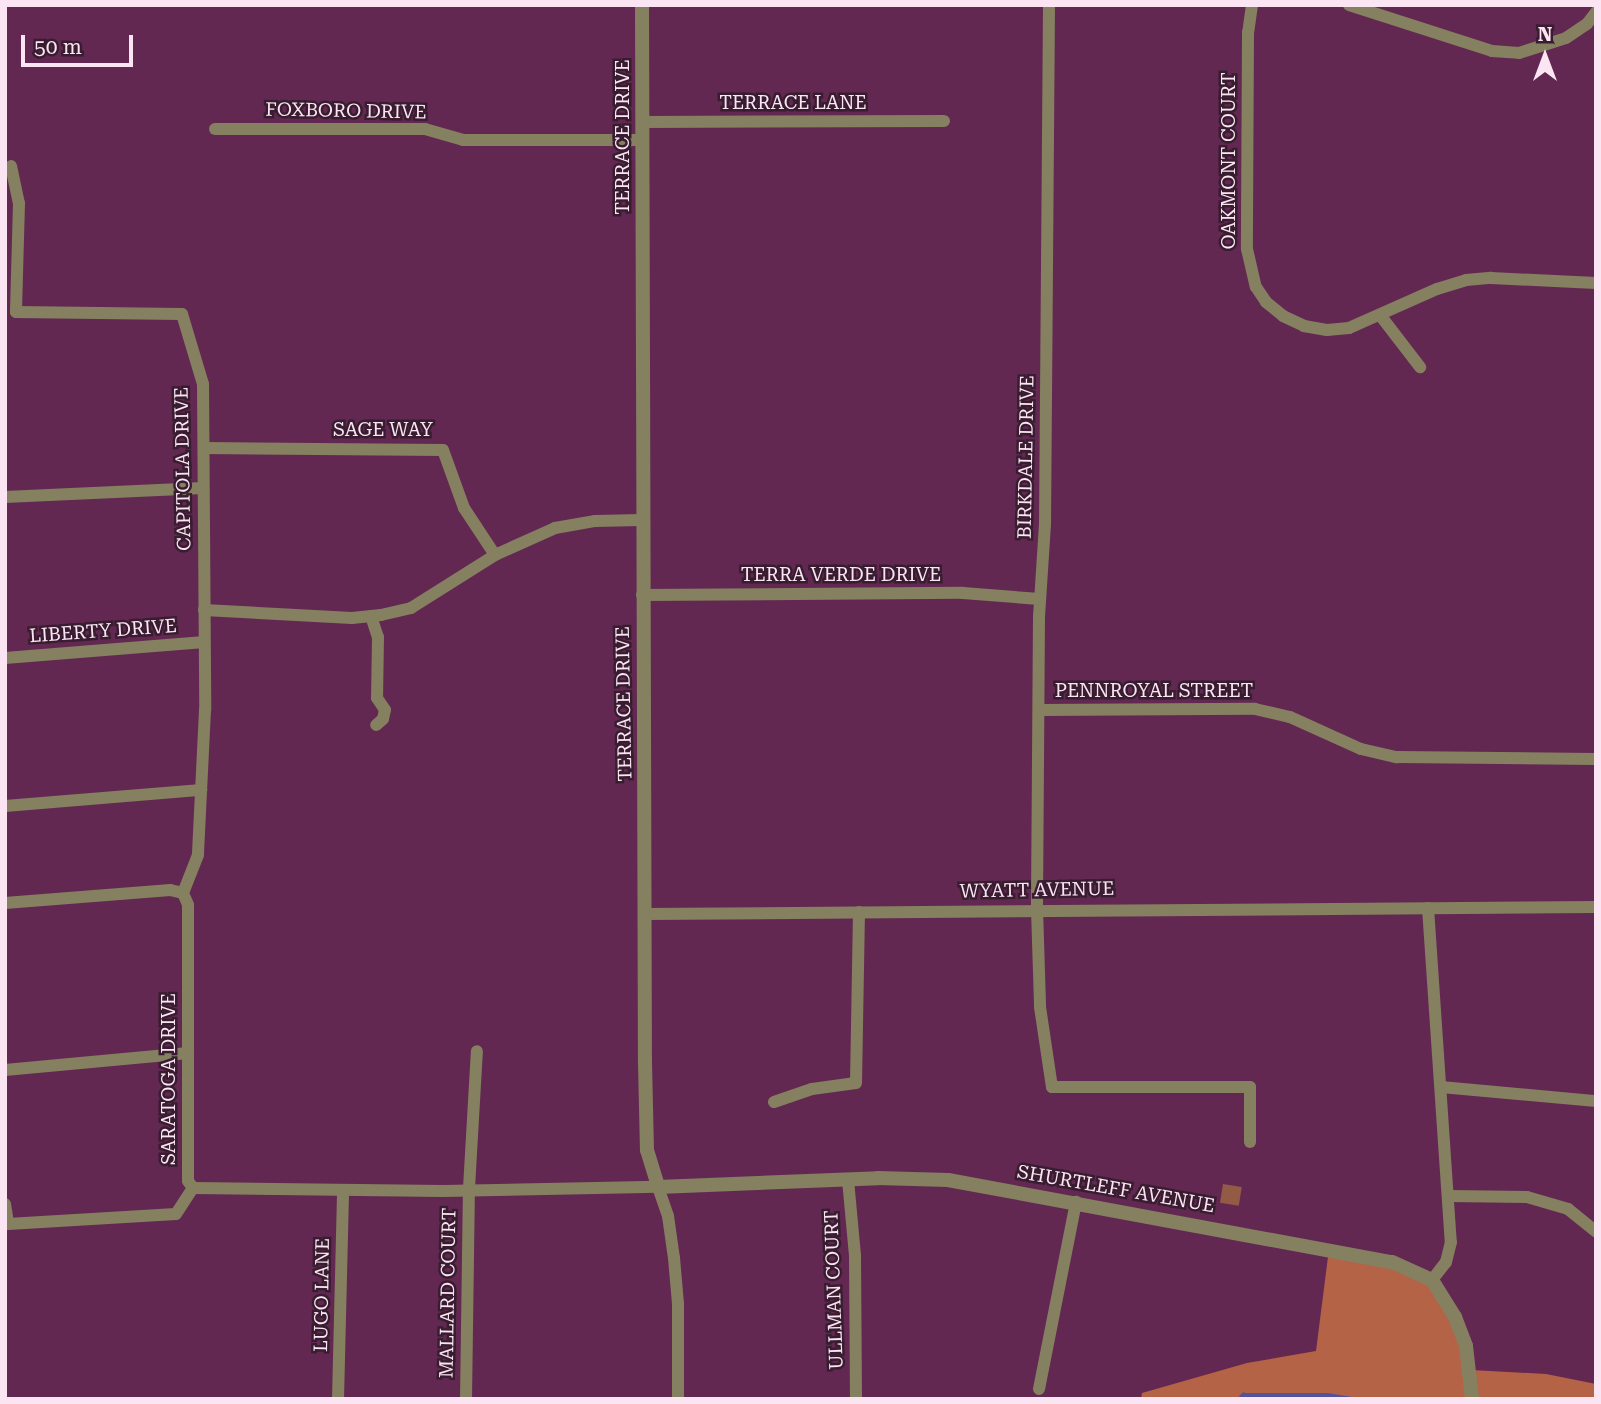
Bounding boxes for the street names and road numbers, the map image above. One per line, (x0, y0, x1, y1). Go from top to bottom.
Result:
street label: TERRACE DRIVE (612, 59, 634, 215)
street label: OAKMONT COURT (1218, 72, 1240, 250)
street label: TERRACE LANE (719, 92, 867, 114)
street label: FOXBORO DRIVE (265, 98, 427, 124)
street label: BIRKDALE DRIVE (1013, 375, 1039, 539)
street label: CAPITOLA DRIVE (170, 387, 196, 551)
street label: SAGE WAY (333, 419, 433, 441)
street label: TERRA VERDE DRIVE (741, 564, 941, 586)
street label: LIBERTY DRIVE (29, 614, 177, 648)
street label: TERRACE DRIVE (611, 626, 637, 782)
street label: PENNROYAL STREET (1055, 680, 1253, 702)
street label: WYATT AVENUE (959, 877, 1115, 903)
street label: SARATOGA DRIVE (158, 993, 180, 1165)
street label: SHURTLEFF AVENUE (1015, 1160, 1217, 1218)
street label: MALLARD COURT (435, 1208, 461, 1378)
street label: ULLMAN COURT (820, 1210, 848, 1370)
street label: LUGO LANE (310, 1238, 334, 1352)

